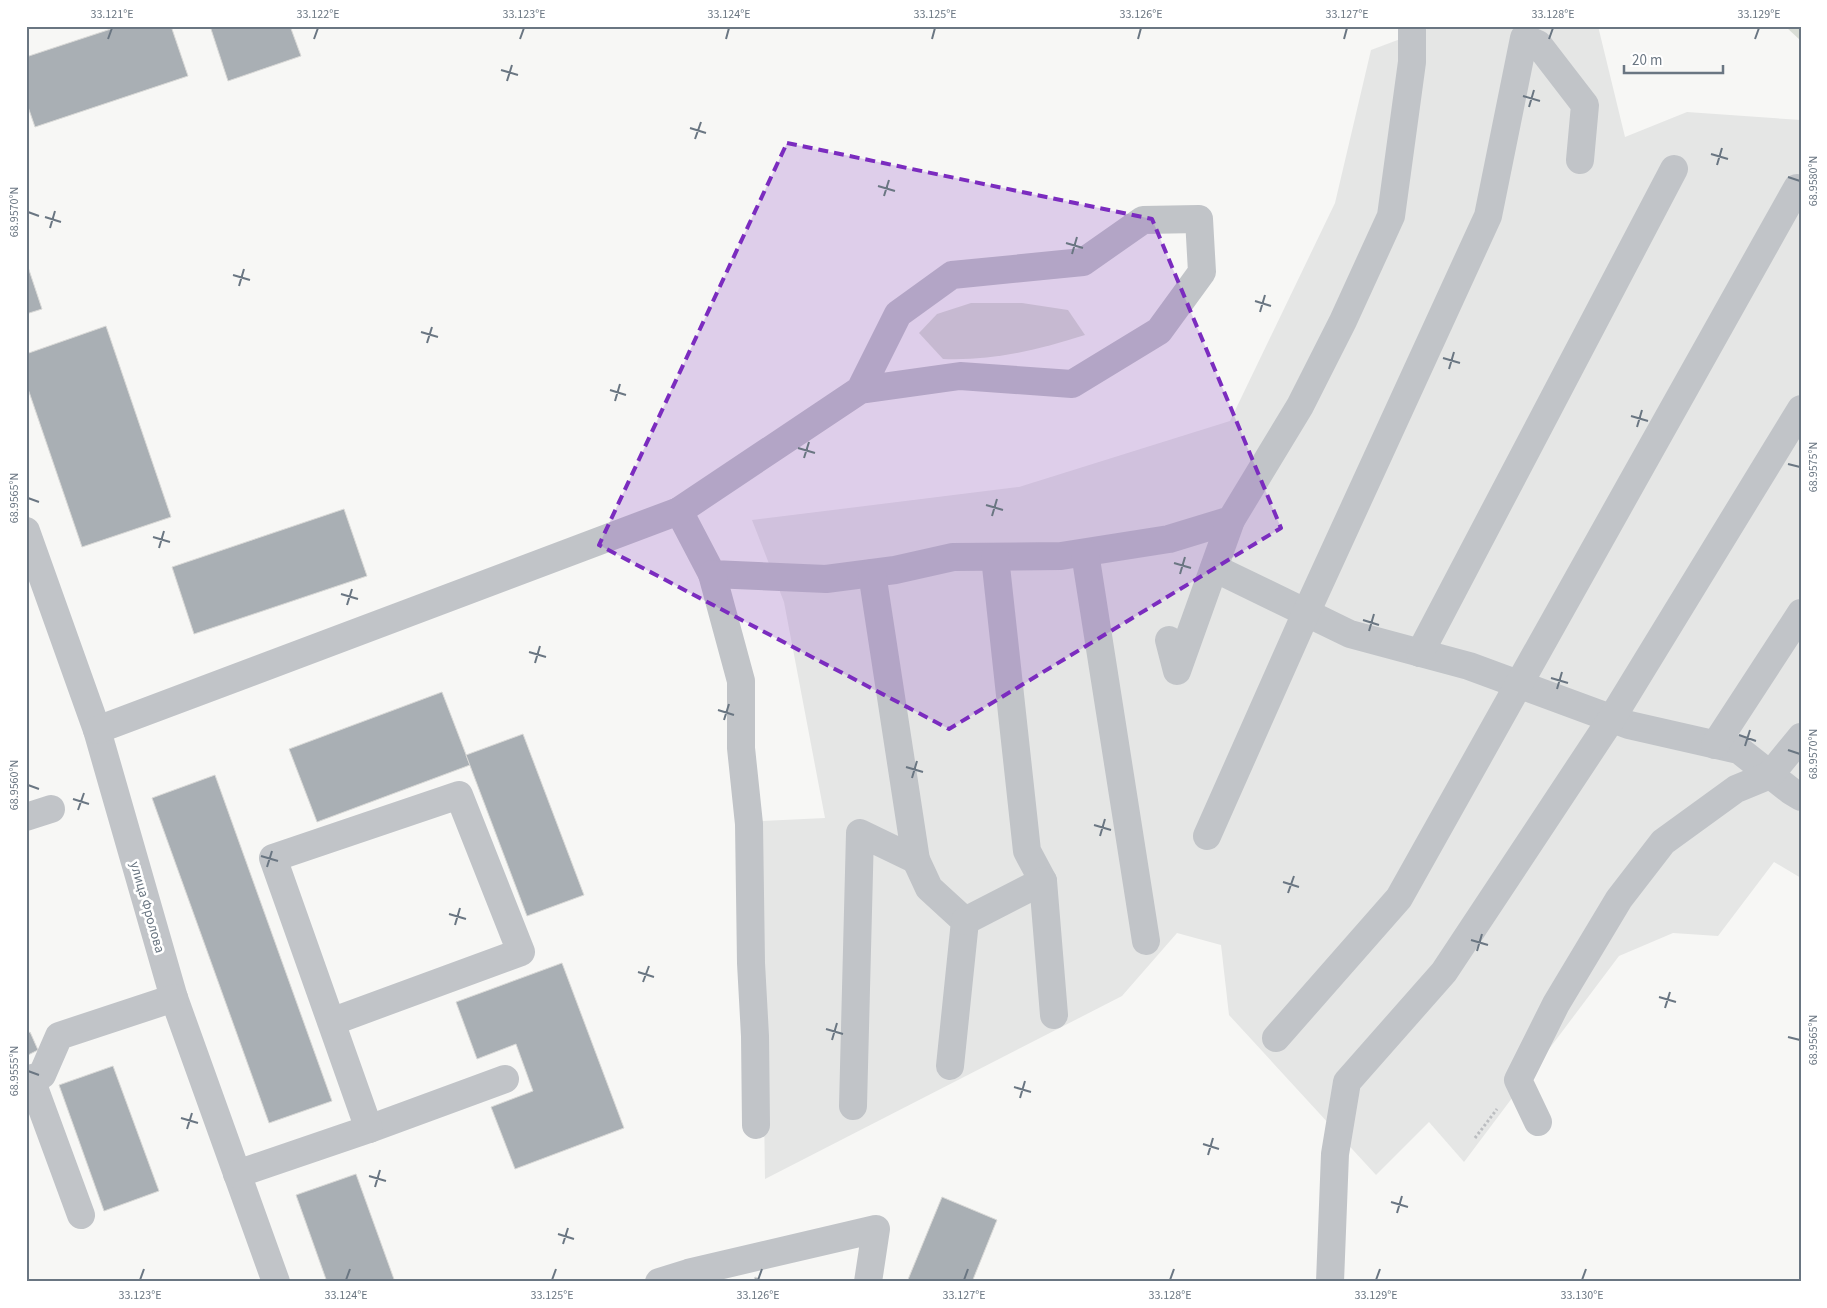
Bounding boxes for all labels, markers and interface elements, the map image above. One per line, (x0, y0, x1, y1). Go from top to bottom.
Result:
text: 33.121°E (90, 6, 134, 23)
text: 33.122°E (296, 6, 340, 23)
text: 33.123°E (502, 6, 546, 23)
text: 33.124°E (707, 6, 751, 23)
text: 33.125°E (913, 6, 957, 23)
text: 33.126°E (1119, 6, 1163, 23)
text: 33.127°E (1325, 6, 1369, 23)
text: 33.128°E (1531, 6, 1575, 23)
text: 33.129°E (1737, 6, 1781, 23)
scale bar (1624, 42, 1723, 74)
text: 20 m (1632, 50, 1662, 71)
text: 68.9580°N (1805, 156, 1822, 206)
text: 68.9570°N (6, 187, 23, 237)
text: 68.9575°N (1805, 442, 1822, 492)
text: 68.9565°N (6, 473, 23, 523)
text: 68.9570°N (1805, 729, 1822, 779)
text: 68.9560°N (6, 760, 23, 810)
street label: улица Фролова (124, 859, 170, 955)
text: 68.9565°N (1805, 1015, 1822, 1065)
text: 68.9555°N (6, 1046, 23, 1096)
text: 33.123°E (118, 1287, 162, 1304)
text: 33.124°E (324, 1287, 368, 1304)
text: 33.125°E (530, 1287, 574, 1304)
text: 33.126°E (736, 1287, 780, 1304)
text: 33.127°E (942, 1287, 986, 1304)
text: 33.128°E (1148, 1287, 1192, 1304)
text: 33.129°E (1354, 1287, 1398, 1304)
text: 33.130°E (1560, 1287, 1604, 1304)

